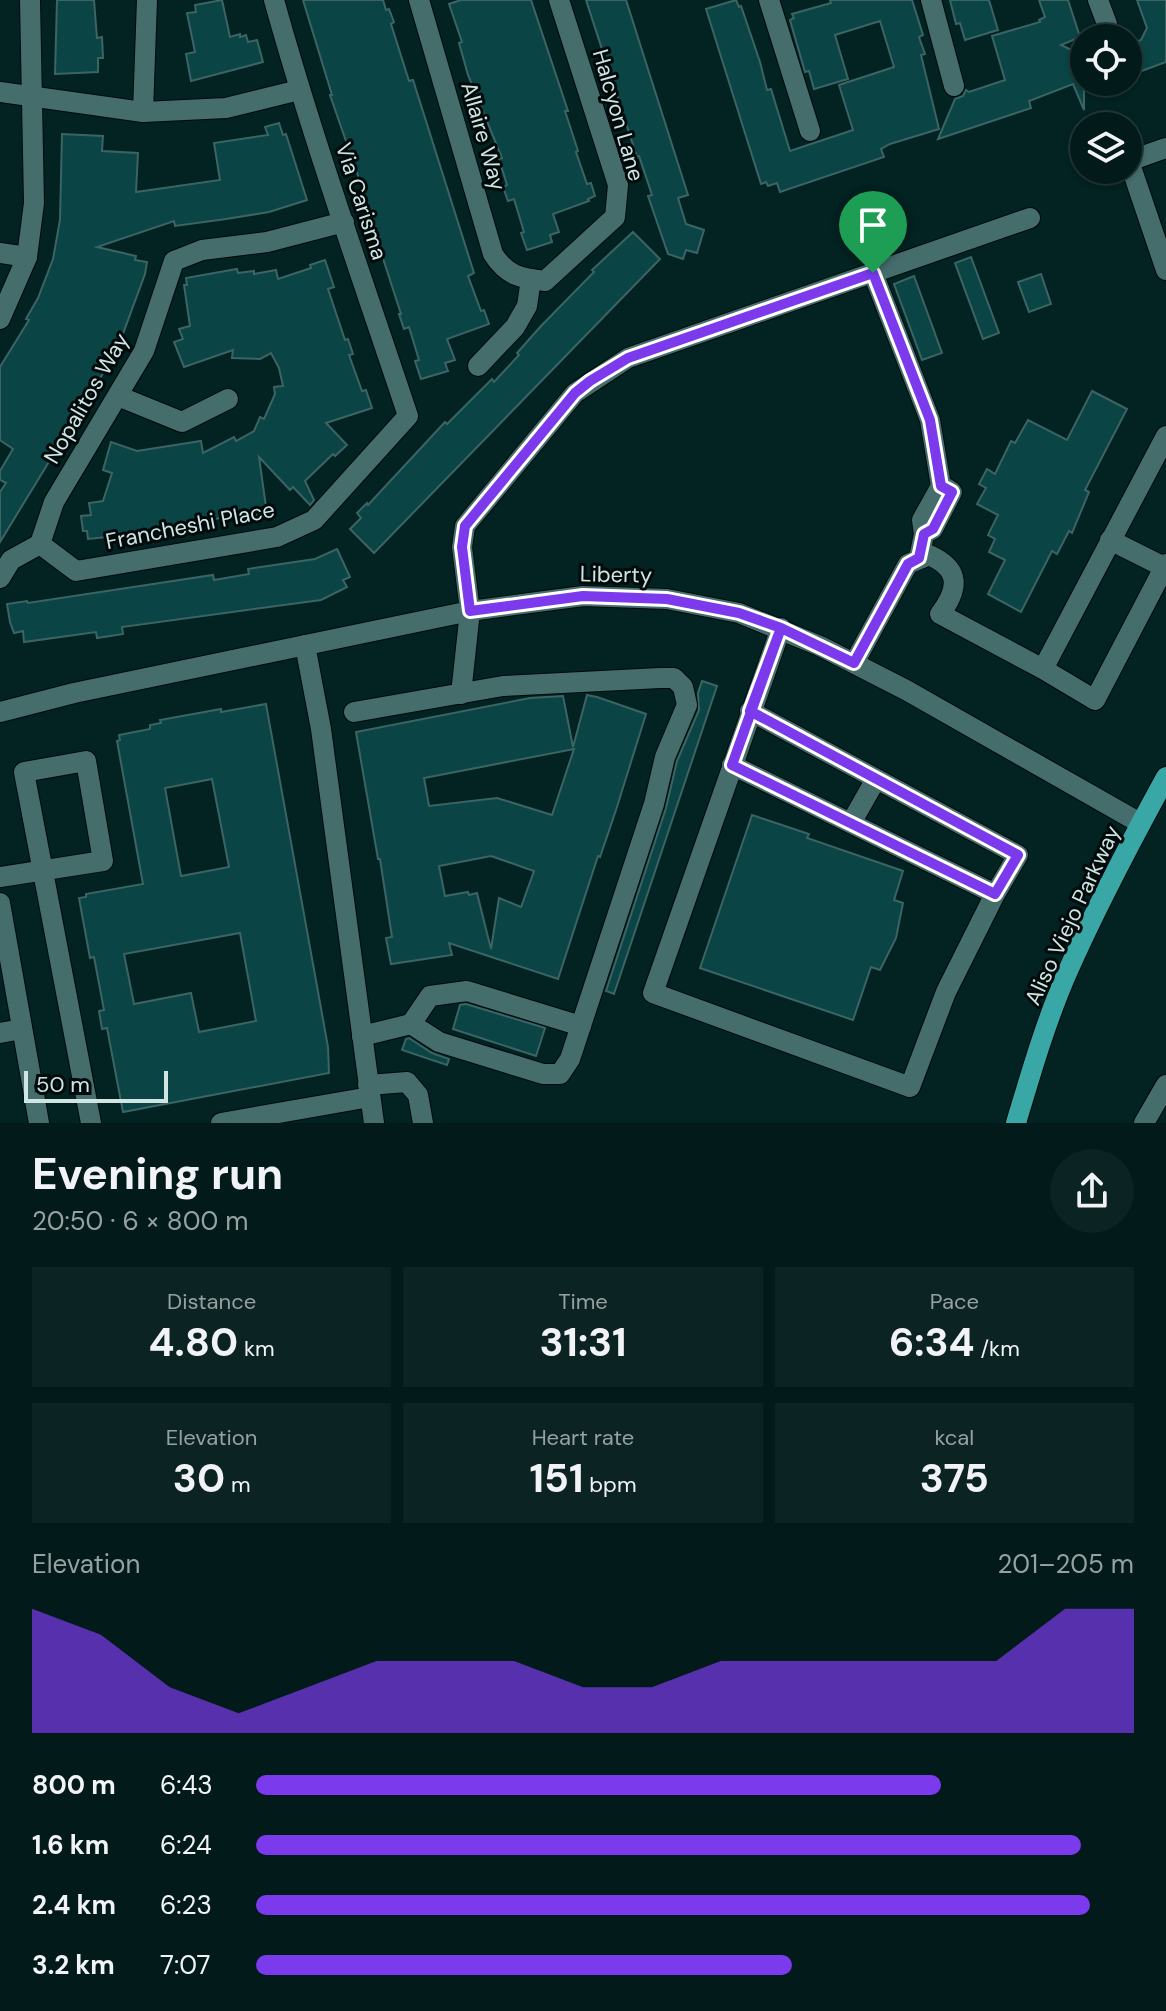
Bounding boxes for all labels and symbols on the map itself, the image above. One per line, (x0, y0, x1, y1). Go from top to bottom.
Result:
street label: Halcyon Lane (586, 46, 651, 184)
street label: Allaire Way (454, 78, 513, 194)
street label: Via Carisma (329, 139, 394, 263)
pin (839, 191, 907, 273)
street label: Nopalitos Way (37, 328, 136, 469)
street label: Francheshi Place (103, 495, 277, 556)
street label: Liberty (580, 559, 652, 590)
street label: Aliso Viejo Parkway (1018, 821, 1127, 1010)
scale bar (24, 1067, 168, 1103)

